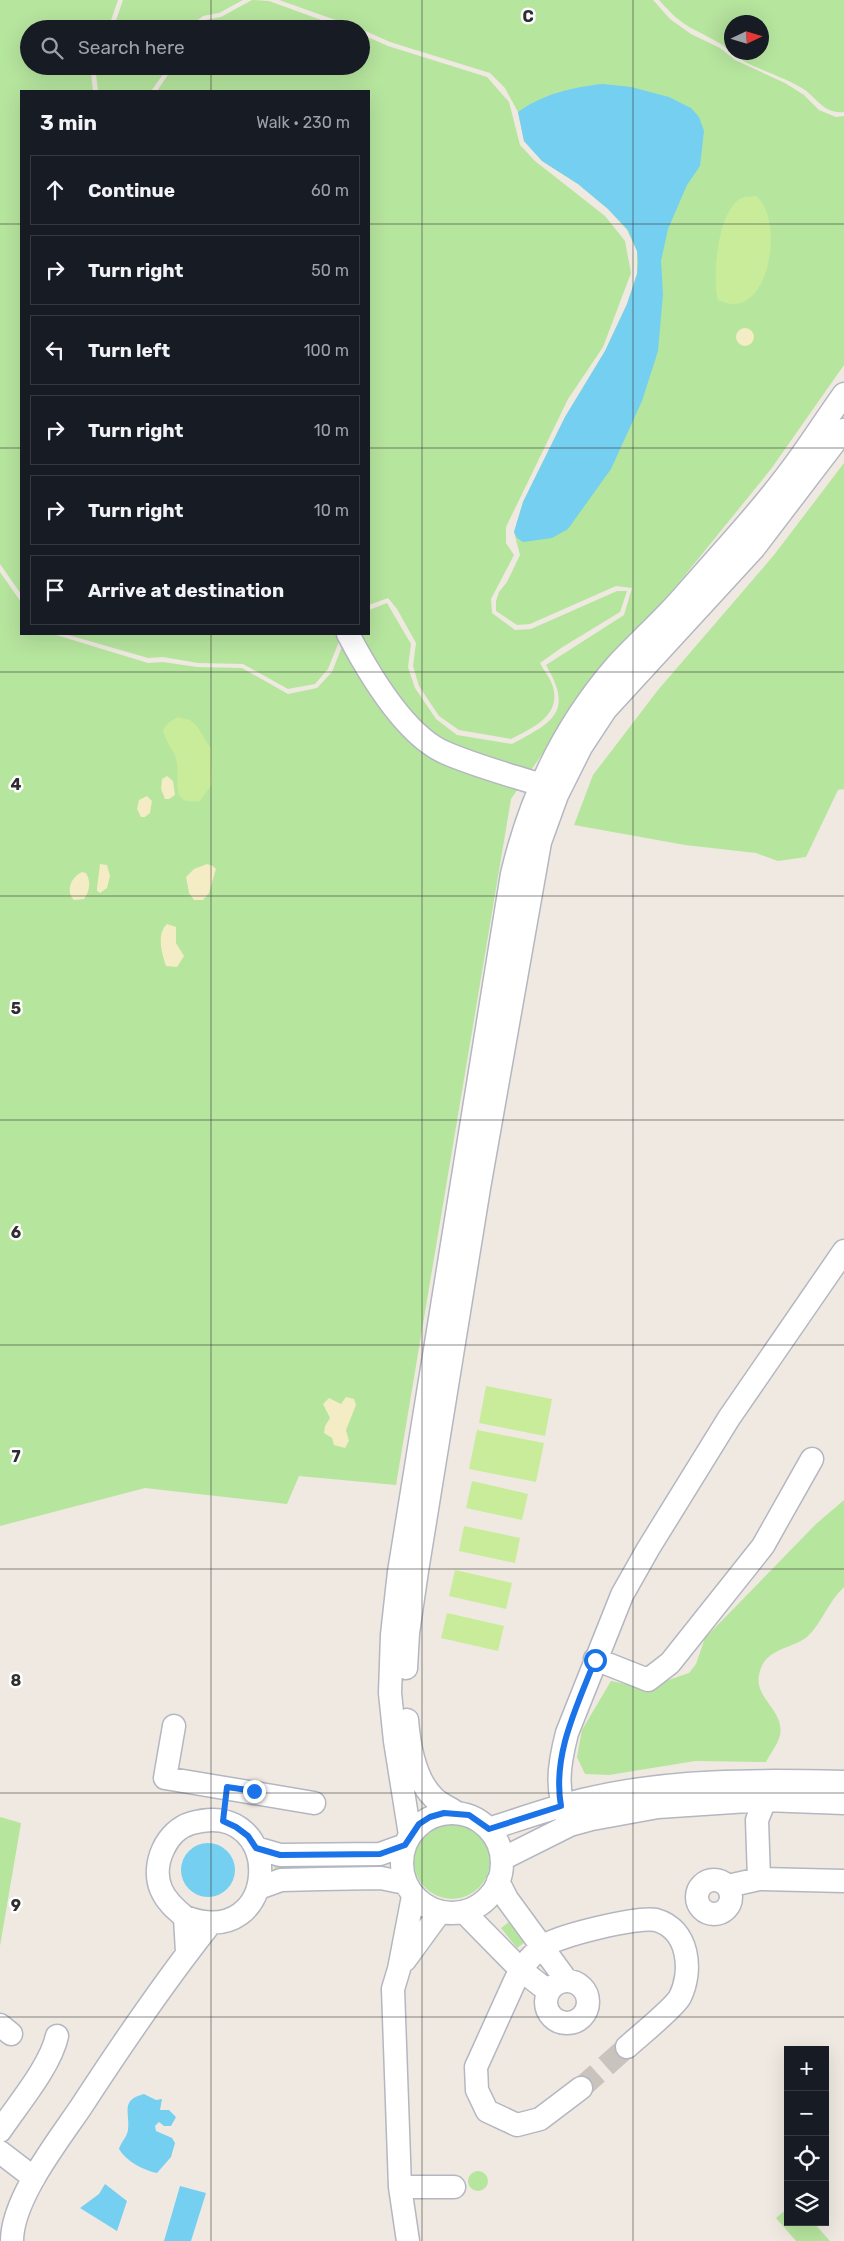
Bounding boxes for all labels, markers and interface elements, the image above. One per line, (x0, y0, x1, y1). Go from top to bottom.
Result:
text: C (522, 7, 534, 26)
north arrow (724, 15, 769, 60)
search box (20, 20, 370, 75)
icon: search (38, 34, 66, 62)
text: Search here (78, 36, 185, 59)
text: 3 min (40, 110, 97, 135)
text: Walk · 230 m (256, 113, 350, 132)
icon: ahead (41, 176, 69, 204)
text: Continue (88, 179, 175, 202)
text: 60 m (311, 181, 349, 200)
icon: right (41, 256, 69, 284)
text: Turn right (88, 259, 183, 282)
text: 50 m (311, 261, 349, 280)
icon: left (41, 336, 69, 364)
text: Turn left (88, 339, 170, 362)
text: 100 m (304, 341, 349, 360)
icon: right (41, 416, 69, 444)
text: Turn right (88, 419, 183, 442)
text: 10 m (314, 421, 349, 440)
icon: right (41, 496, 69, 524)
text: Turn right (88, 499, 183, 522)
text: 10 m (314, 501, 349, 520)
icon: arrive (41, 576, 69, 604)
text: Arrive at destination (88, 579, 284, 602)
text: 4 (11, 775, 22, 794)
text: 5 (11, 999, 21, 1018)
text: 6 (11, 1223, 21, 1242)
text: 7 (11, 1447, 21, 1466)
route start (584, 1649, 607, 1672)
text: 8 (11, 1671, 22, 1690)
route end (243, 1780, 266, 1803)
text: 9 (11, 1896, 21, 1915)
map controls (784, 2046, 829, 2226)
button: + (784, 2046, 829, 2091)
button: − (784, 2091, 829, 2136)
button: locate (784, 2136, 829, 2181)
button: layers (784, 2181, 829, 2226)

